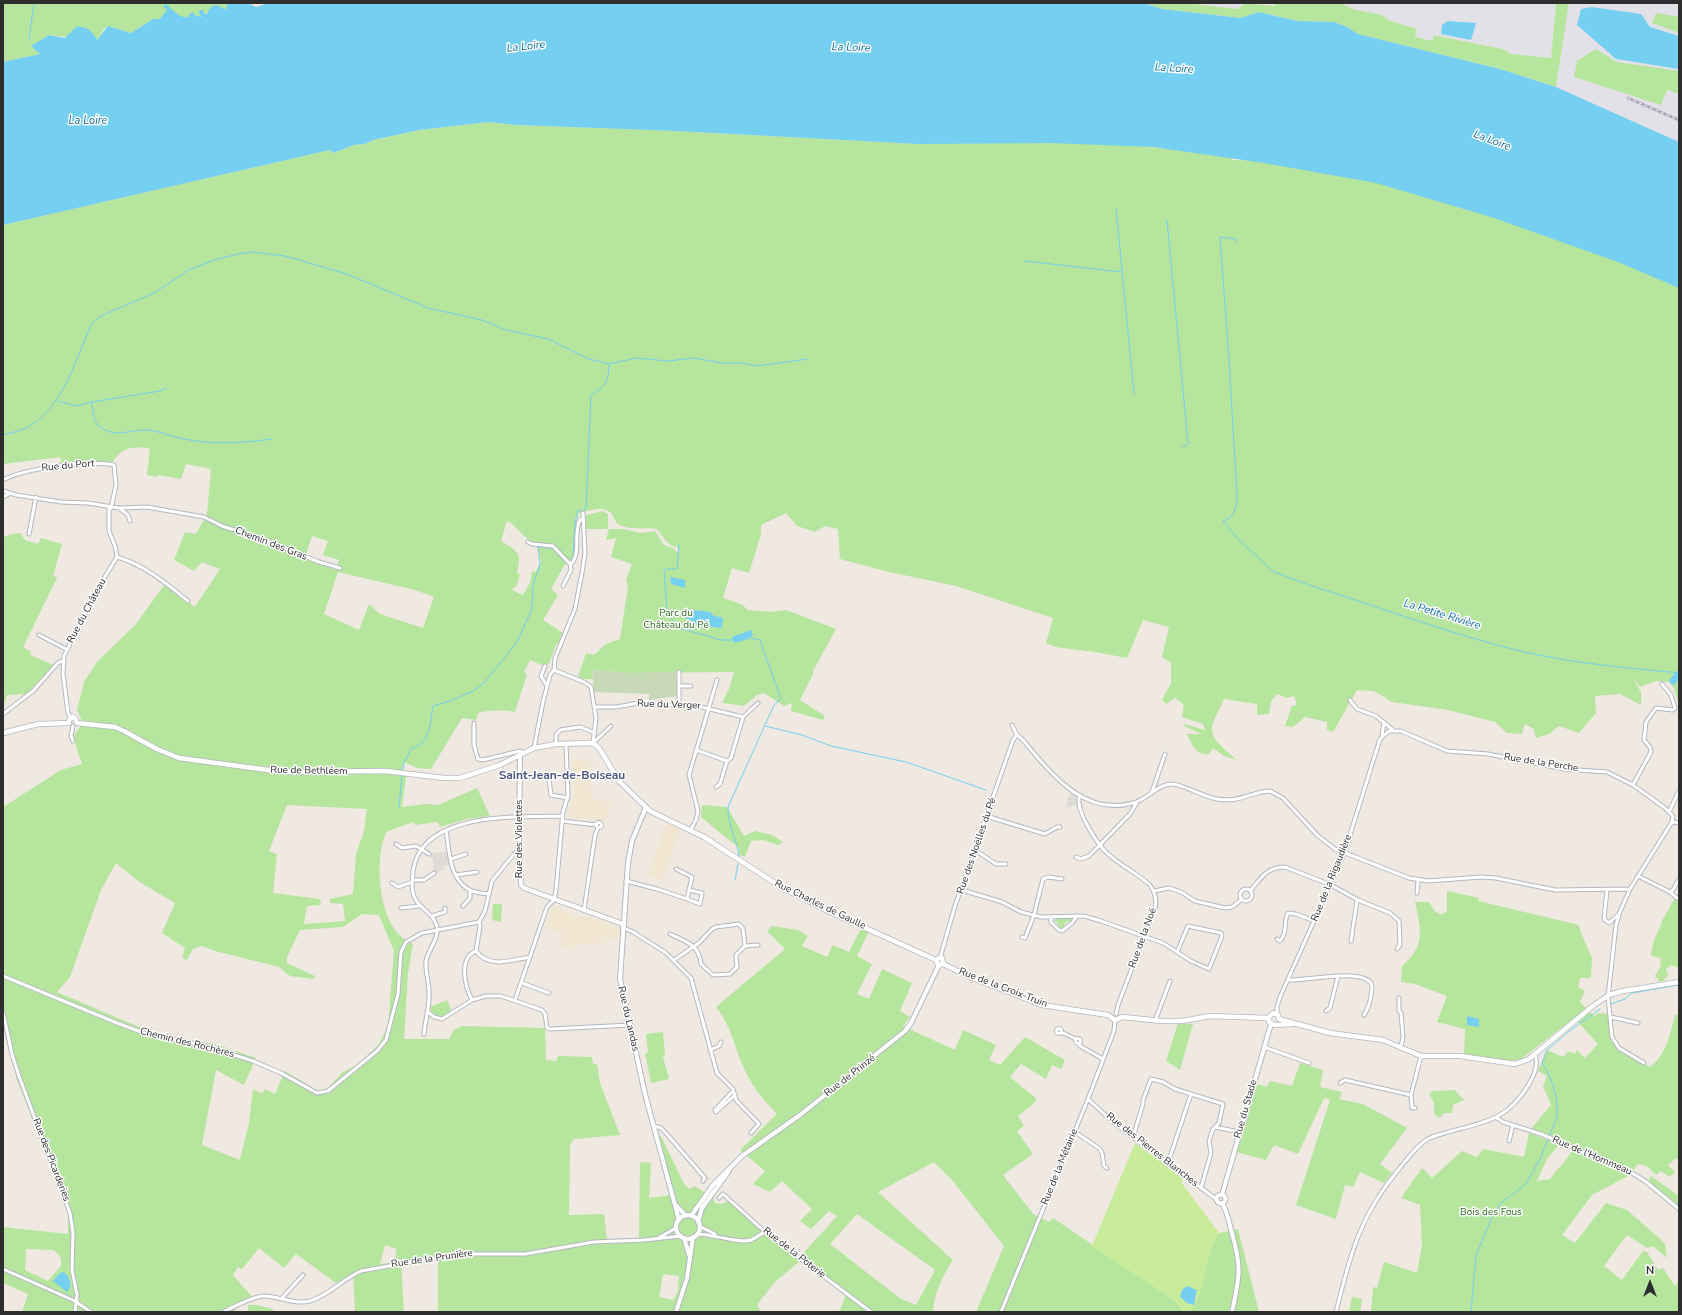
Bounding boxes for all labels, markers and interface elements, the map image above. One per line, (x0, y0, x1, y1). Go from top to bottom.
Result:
water label: La Loire (506, 38, 546, 56)
water label: La Loire (831, 41, 871, 55)
water label: La Loire (1154, 61, 1194, 77)
water label: La Loire (69, 114, 107, 128)
water label: La Loire (1471, 128, 1513, 154)
street label: Rue du Port (41, 458, 95, 474)
street label: Chemin des Gras (233, 525, 309, 563)
street label: Rue du Château (65, 577, 109, 645)
water label: La Petite Rivière (1402, 597, 1482, 633)
park label: Parc du Château du Pé (643, 608, 709, 632)
street label: Rue du Verger (637, 698, 701, 712)
street label: Rue de la Perche (1503, 751, 1579, 775)
street label: Rue de Bethléem (270, 764, 348, 778)
district label: Saint-Jean-de-Boiseau (499, 769, 625, 783)
street label: Rue des Noëlles du Pé (955, 796, 999, 896)
street label: Rue des Violettes (514, 800, 526, 878)
street label: Rue de la Rigaudière (1309, 833, 1355, 923)
street label: Rue Charles de Gaulle (772, 878, 868, 932)
street label: Rue de la Noë (1127, 906, 1159, 970)
street label: Rue de la Croix-Truin (957, 966, 1049, 1010)
street label: Rue du Landas (615, 985, 641, 1053)
street label: Chemin des Rochères (139, 1025, 235, 1061)
street label: Rue de Prinzé (822, 1052, 878, 1100)
street label: Rue du Stade (1232, 1078, 1260, 1140)
street label: Rue des Pierres Blanches (1104, 1110, 1200, 1190)
street label: Rue des Picarderies (30, 1117, 72, 1203)
street label: Rue de la Métairie (1039, 1127, 1081, 1207)
street label: Rue de l'Hommeau (1550, 1134, 1634, 1178)
park label: Bois des Fous (1460, 1207, 1522, 1219)
street label: Rue de la Poterie (760, 1225, 828, 1281)
street label: Rue de la Prunière (390, 1247, 474, 1271)
north arrow (1630, 1263, 1670, 1303)
text: N (1646, 1263, 1654, 1278)

